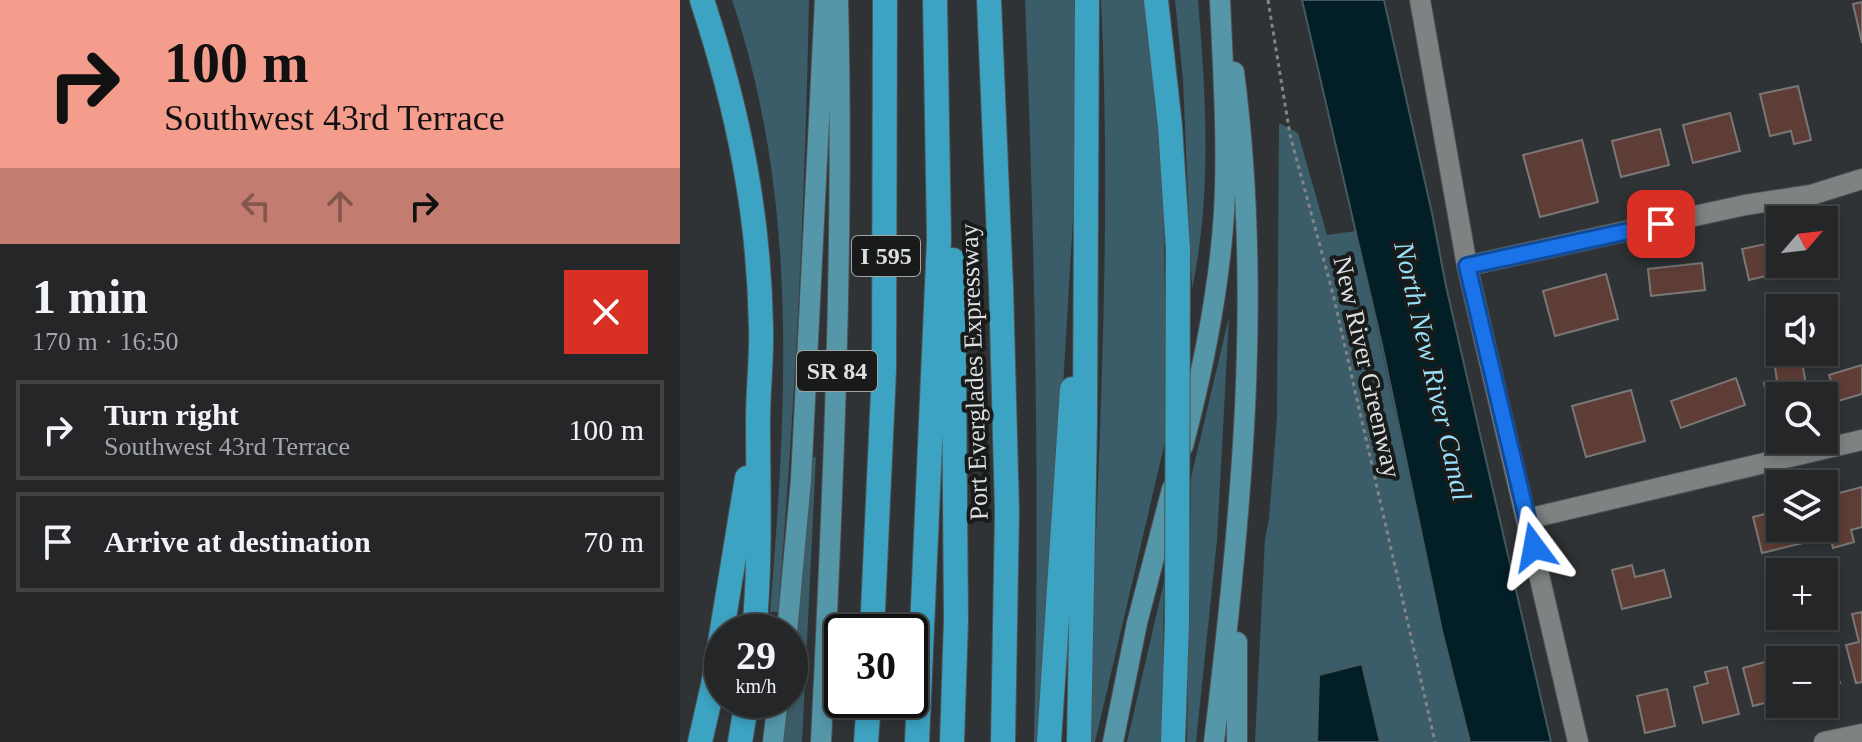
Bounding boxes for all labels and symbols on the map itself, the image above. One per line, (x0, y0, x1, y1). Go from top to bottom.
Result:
pin (1627, 190, 1695, 258)
north arrow (1766, 206, 1838, 278)
street label: Port Everglades Expressway (954, 223, 994, 521)
road number: I 595 (852, 236, 920, 276)
water label: North New River Canal (1388, 237, 1478, 504)
street label: New River Greenway (1327, 253, 1407, 481)
road number: SR 84 (797, 351, 877, 391)
position arrow (1492, 505, 1576, 589)
speed limit sign: 30 (824, 614, 928, 718)

